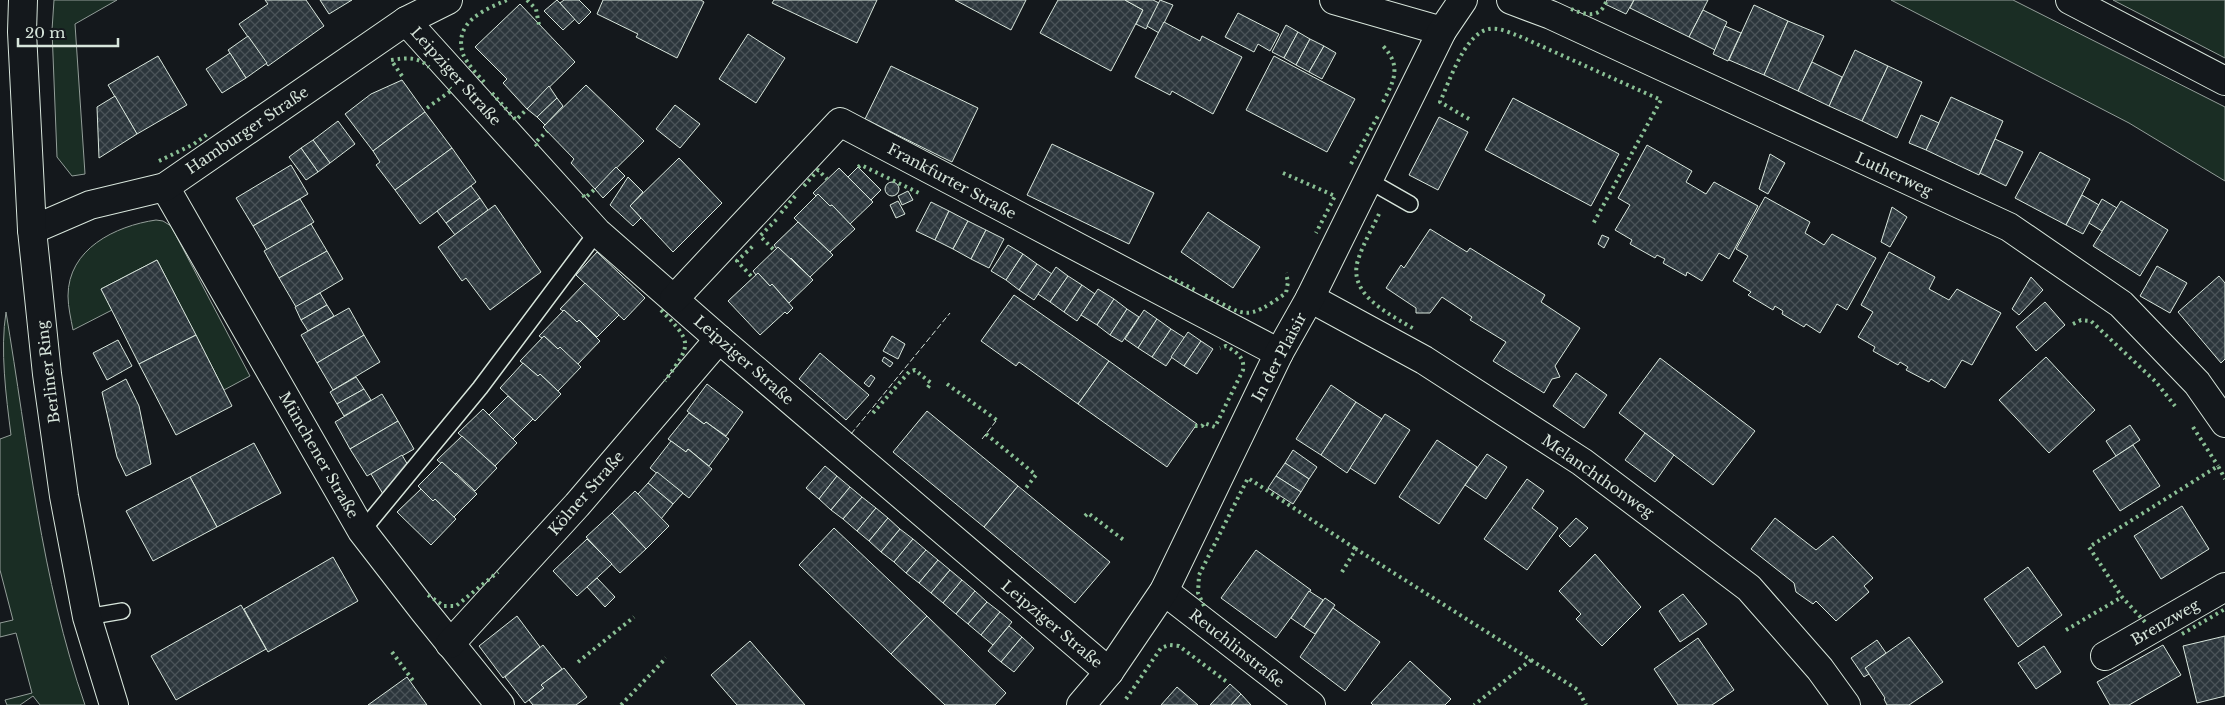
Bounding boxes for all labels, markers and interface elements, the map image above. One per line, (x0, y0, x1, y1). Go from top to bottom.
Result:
scale bar (18, 15, 118, 47)
text: 20 m (25, 23, 65, 42)
street label: Leipziger Straße (407, 23, 505, 129)
street label: Hamburger Straße (182, 82, 312, 178)
street label: Frankfurter Straße (884, 139, 1020, 223)
street label: Lutherweg (1852, 148, 1936, 201)
street label: In der Plaisir (1248, 308, 1311, 405)
street label: Leipziger Straße (690, 311, 798, 409)
street label: Berliner Ring (32, 318, 64, 425)
street label: Münchener Straße (275, 388, 363, 522)
street label: Melanchthonweg (1538, 430, 1658, 522)
street label: Kölner Straße (544, 447, 628, 539)
street label: Leipziger Straße (997, 576, 1107, 672)
street label: Brenzweg (2127, 594, 2203, 649)
street label: Reuchlinstraße (1186, 605, 1288, 691)

